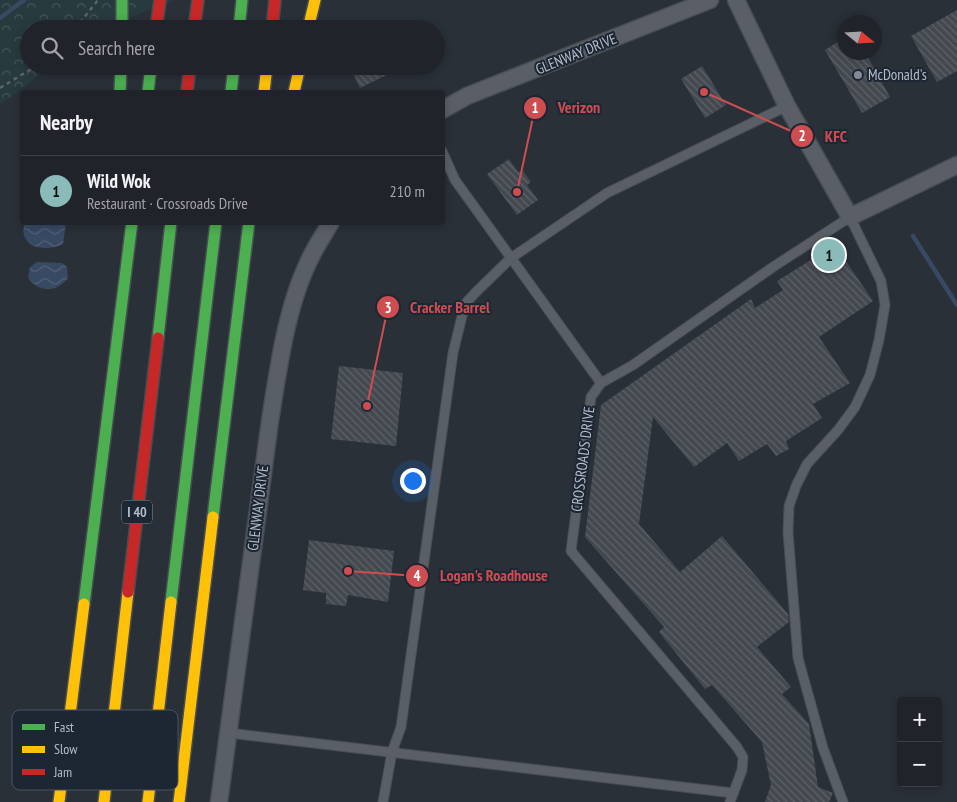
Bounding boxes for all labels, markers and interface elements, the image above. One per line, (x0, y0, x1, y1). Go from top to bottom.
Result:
north arrow (837, 15, 882, 60)
search box (20, 20, 445, 75)
street label: GLENWAY DRIVE (533, 29, 619, 78)
icon: search (38, 34, 66, 62)
text: Search here (78, 36, 155, 60)
place label: McDonald's (868, 65, 927, 84)
marker: McDonald's (852, 69, 864, 81)
callout: Verizon (523, 92, 610, 123)
text: Verizon (557, 97, 600, 117)
text: 1 (531, 98, 539, 117)
text: Nearby (40, 109, 93, 136)
callout: KFC (790, 121, 857, 152)
text: 2 (798, 126, 806, 145)
text: KFC (825, 126, 848, 146)
text: Wild Wok (87, 169, 151, 193)
text: 1 (52, 181, 60, 201)
text: 210 m (390, 181, 425, 201)
text: Restaurant · Crossroads Drive (87, 193, 248, 213)
pin: 1 (813, 236, 845, 274)
callout: Cracker Barrel (375, 292, 500, 323)
text: Cracker Barrel (410, 297, 490, 317)
text: 3 (384, 298, 392, 317)
street label: CROSSROADS DRIVE (567, 405, 598, 513)
street label: GLENWAY DRIVE (243, 464, 272, 552)
your location (400, 468, 426, 494)
road number: I 40 (122, 501, 152, 524)
callout: Logan's Roadhouse (405, 560, 557, 591)
text: Logan's Roadhouse (440, 565, 548, 585)
text: 4 (413, 566, 421, 585)
map controls (897, 697, 942, 787)
button: + (897, 697, 942, 742)
legend (12, 710, 178, 790)
text: Fast (54, 718, 74, 736)
text: Slow (54, 740, 78, 758)
button: − (897, 742, 942, 787)
text: Jam (53, 763, 72, 781)

